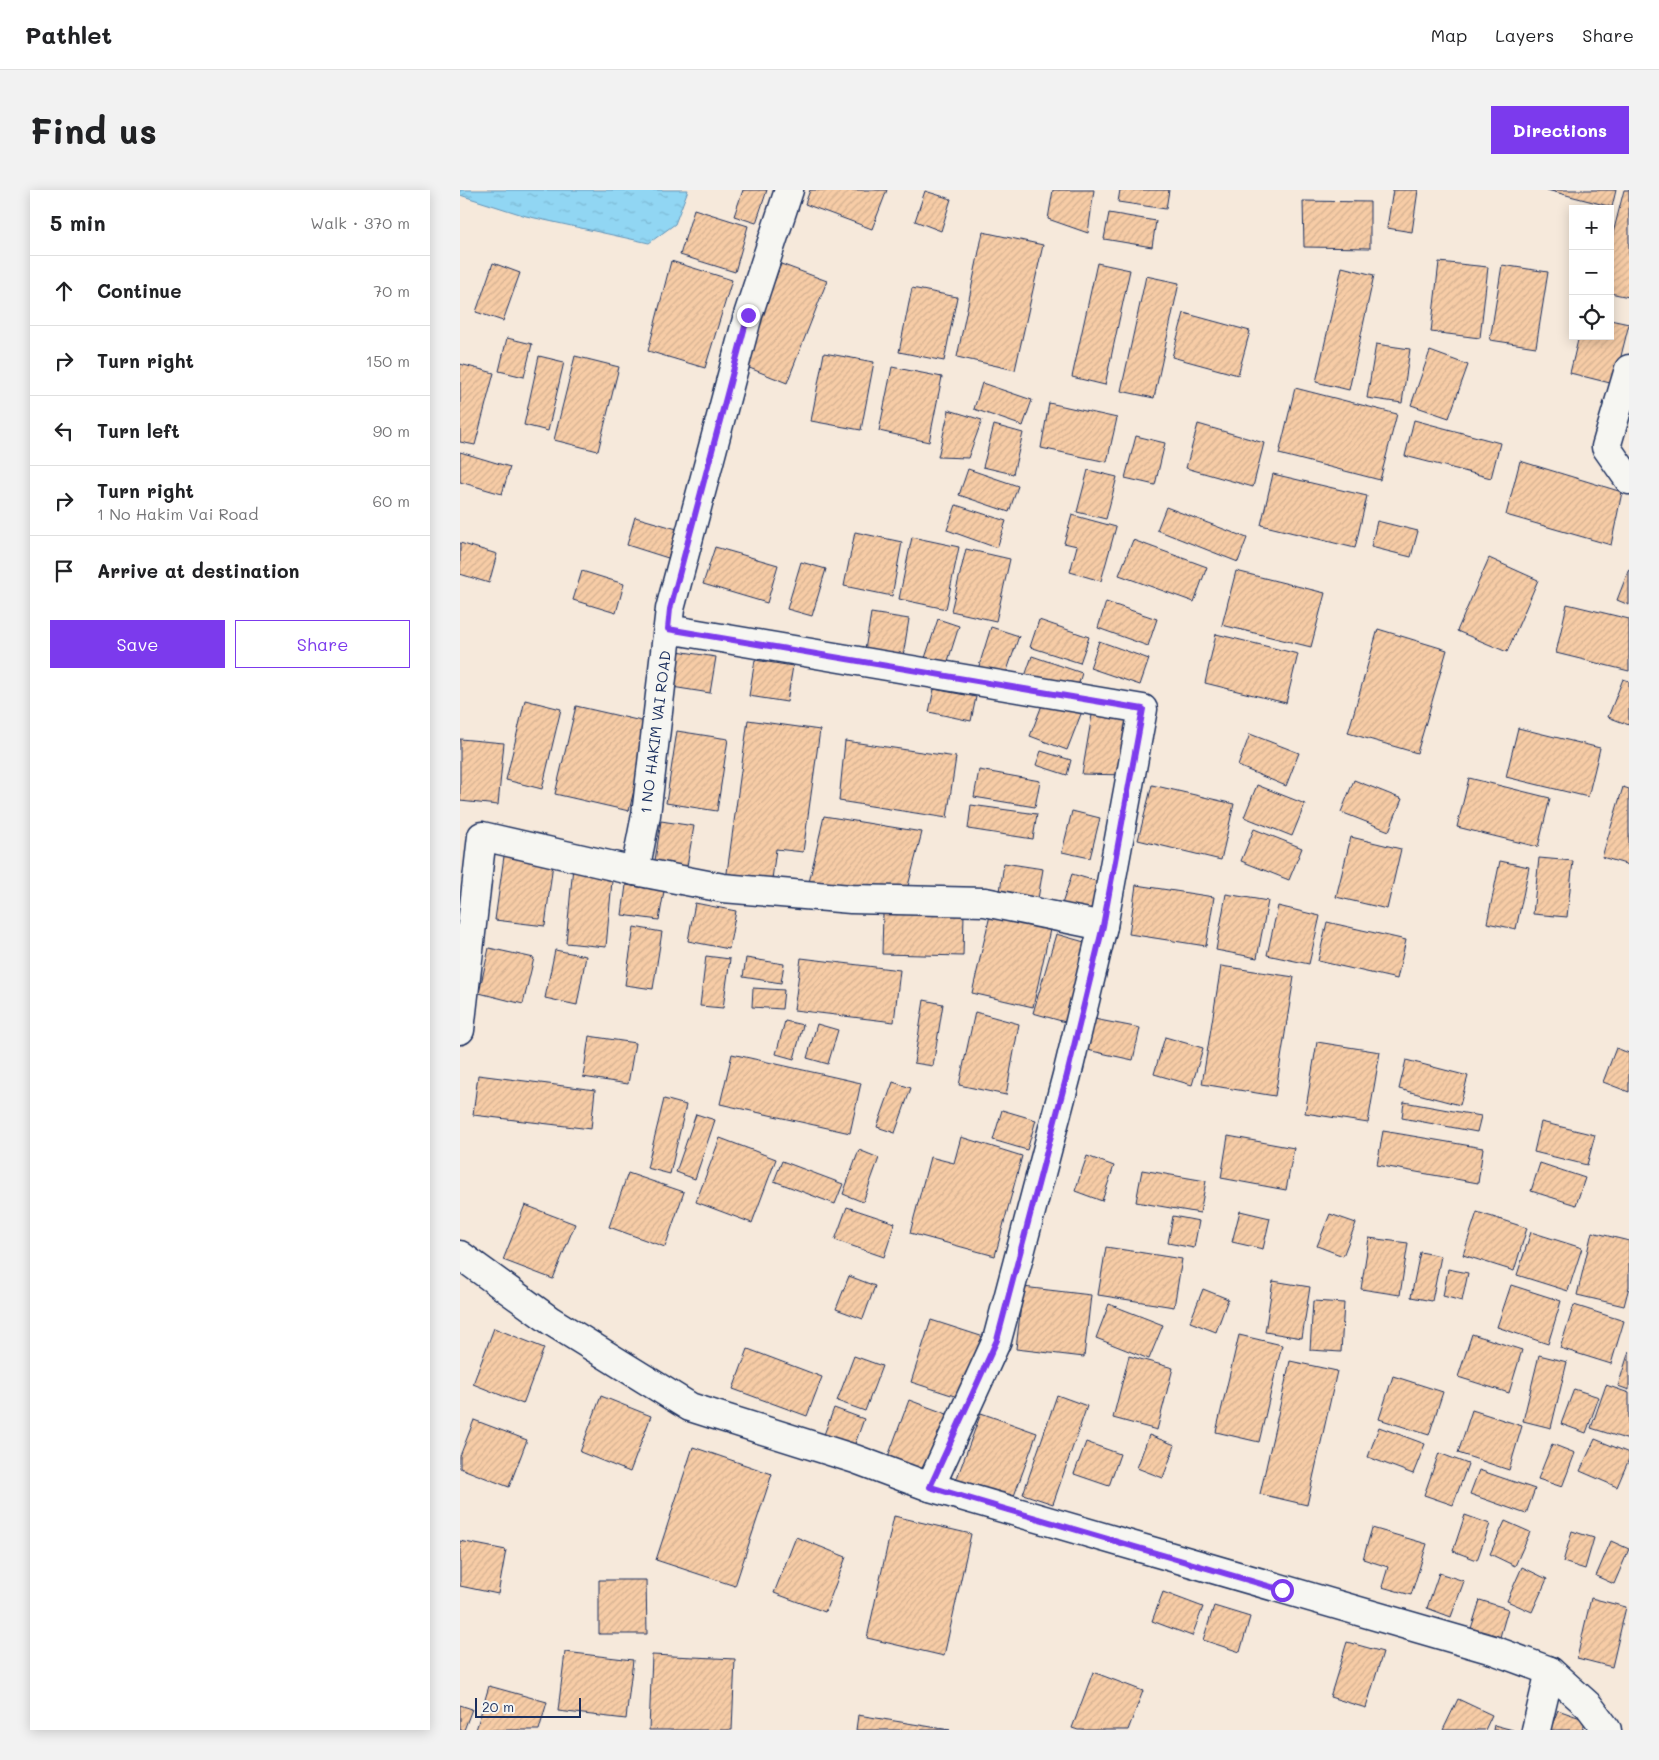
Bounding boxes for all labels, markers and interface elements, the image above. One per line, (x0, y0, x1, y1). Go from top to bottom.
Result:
text: Pathlet (25, 19, 112, 50)
text: Map (1431, 23, 1467, 47)
text: Layers (1495, 23, 1554, 47)
text: Share (1582, 23, 1634, 47)
button: Directions (1491, 106, 1629, 154)
text: Find us (30, 107, 157, 153)
map controls (1569, 205, 1614, 340)
button: + (1569, 205, 1614, 250)
text: 5 min (50, 209, 106, 236)
text: Walk · 370 m (310, 212, 410, 233)
button: − (1569, 250, 1614, 295)
icon: ahead (50, 277, 78, 305)
text: Continue (97, 278, 182, 303)
text: 70 m (373, 280, 410, 301)
button: locate (1569, 295, 1614, 340)
route end (737, 304, 760, 327)
icon: right (50, 347, 78, 375)
text: Turn right (97, 348, 194, 373)
text: 150 m (366, 350, 410, 371)
icon: left (50, 417, 78, 445)
text: Turn left (97, 418, 180, 443)
text: 90 m (373, 420, 410, 441)
text: Turn right (97, 478, 194, 503)
icon: right (50, 487, 78, 515)
text: 60 m (373, 490, 410, 511)
text: 1 No Hakim Vai Road (97, 503, 258, 524)
icon: arrive (50, 557, 78, 585)
text: Arrive at destination (97, 558, 300, 583)
button: Save (50, 620, 225, 668)
button: Share (235, 620, 410, 668)
street label: 1 NO HAKIM VAI ROAD (635, 649, 675, 815)
route start (1271, 1579, 1294, 1602)
scale bar (475, 1695, 581, 1718)
text: 20 m (482, 1697, 514, 1716)

